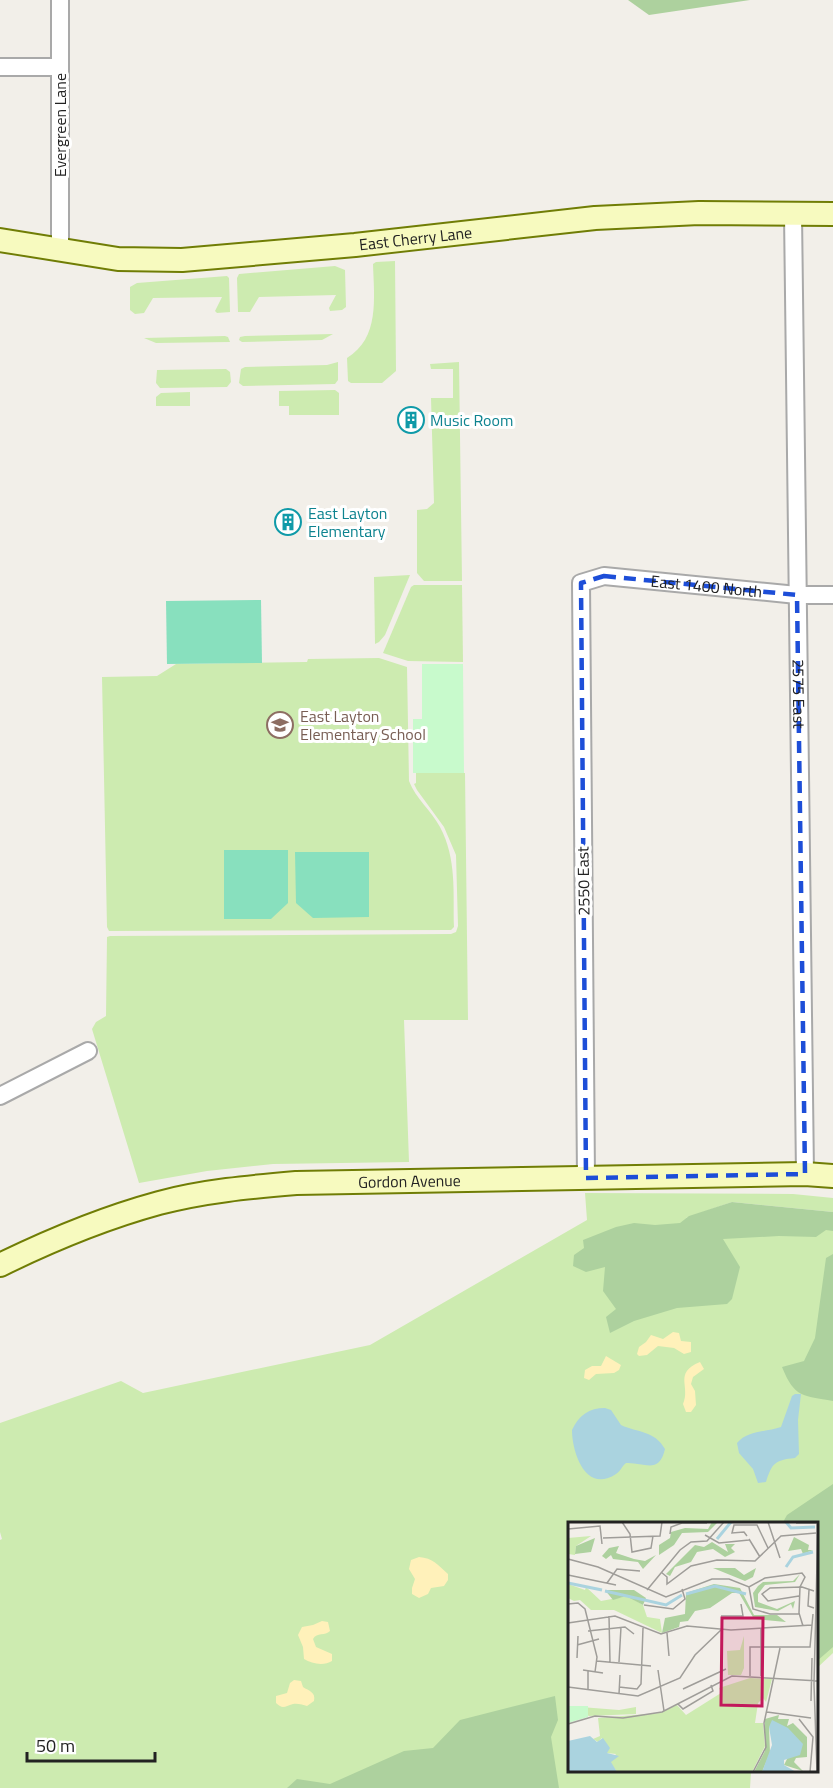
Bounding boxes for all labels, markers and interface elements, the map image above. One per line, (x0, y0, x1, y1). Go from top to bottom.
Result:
street label: Evergreen Lane (48, 73, 72, 177)
street label: East Cherry Lane (358, 220, 473, 256)
building icon: Music Room (396, 405, 426, 435)
place label: Music Room (430, 408, 513, 432)
place label: East Layton Elementary (308, 501, 387, 543)
building icon: East Layton Elementary (273, 507, 303, 537)
street label: East 1400 North (650, 569, 763, 604)
street label: 2575 East (787, 659, 811, 729)
place label: East Layton Elementary School (300, 704, 426, 746)
school or university icon: East Layton Elementary School (265, 710, 295, 740)
street label: 2550 East (570, 846, 596, 916)
street label: Gordon Avenue (358, 1168, 461, 1194)
inset map (568, 1522, 818, 1773)
scale bar (27, 1725, 154, 1763)
text: 50 m (36, 1732, 75, 1759)

